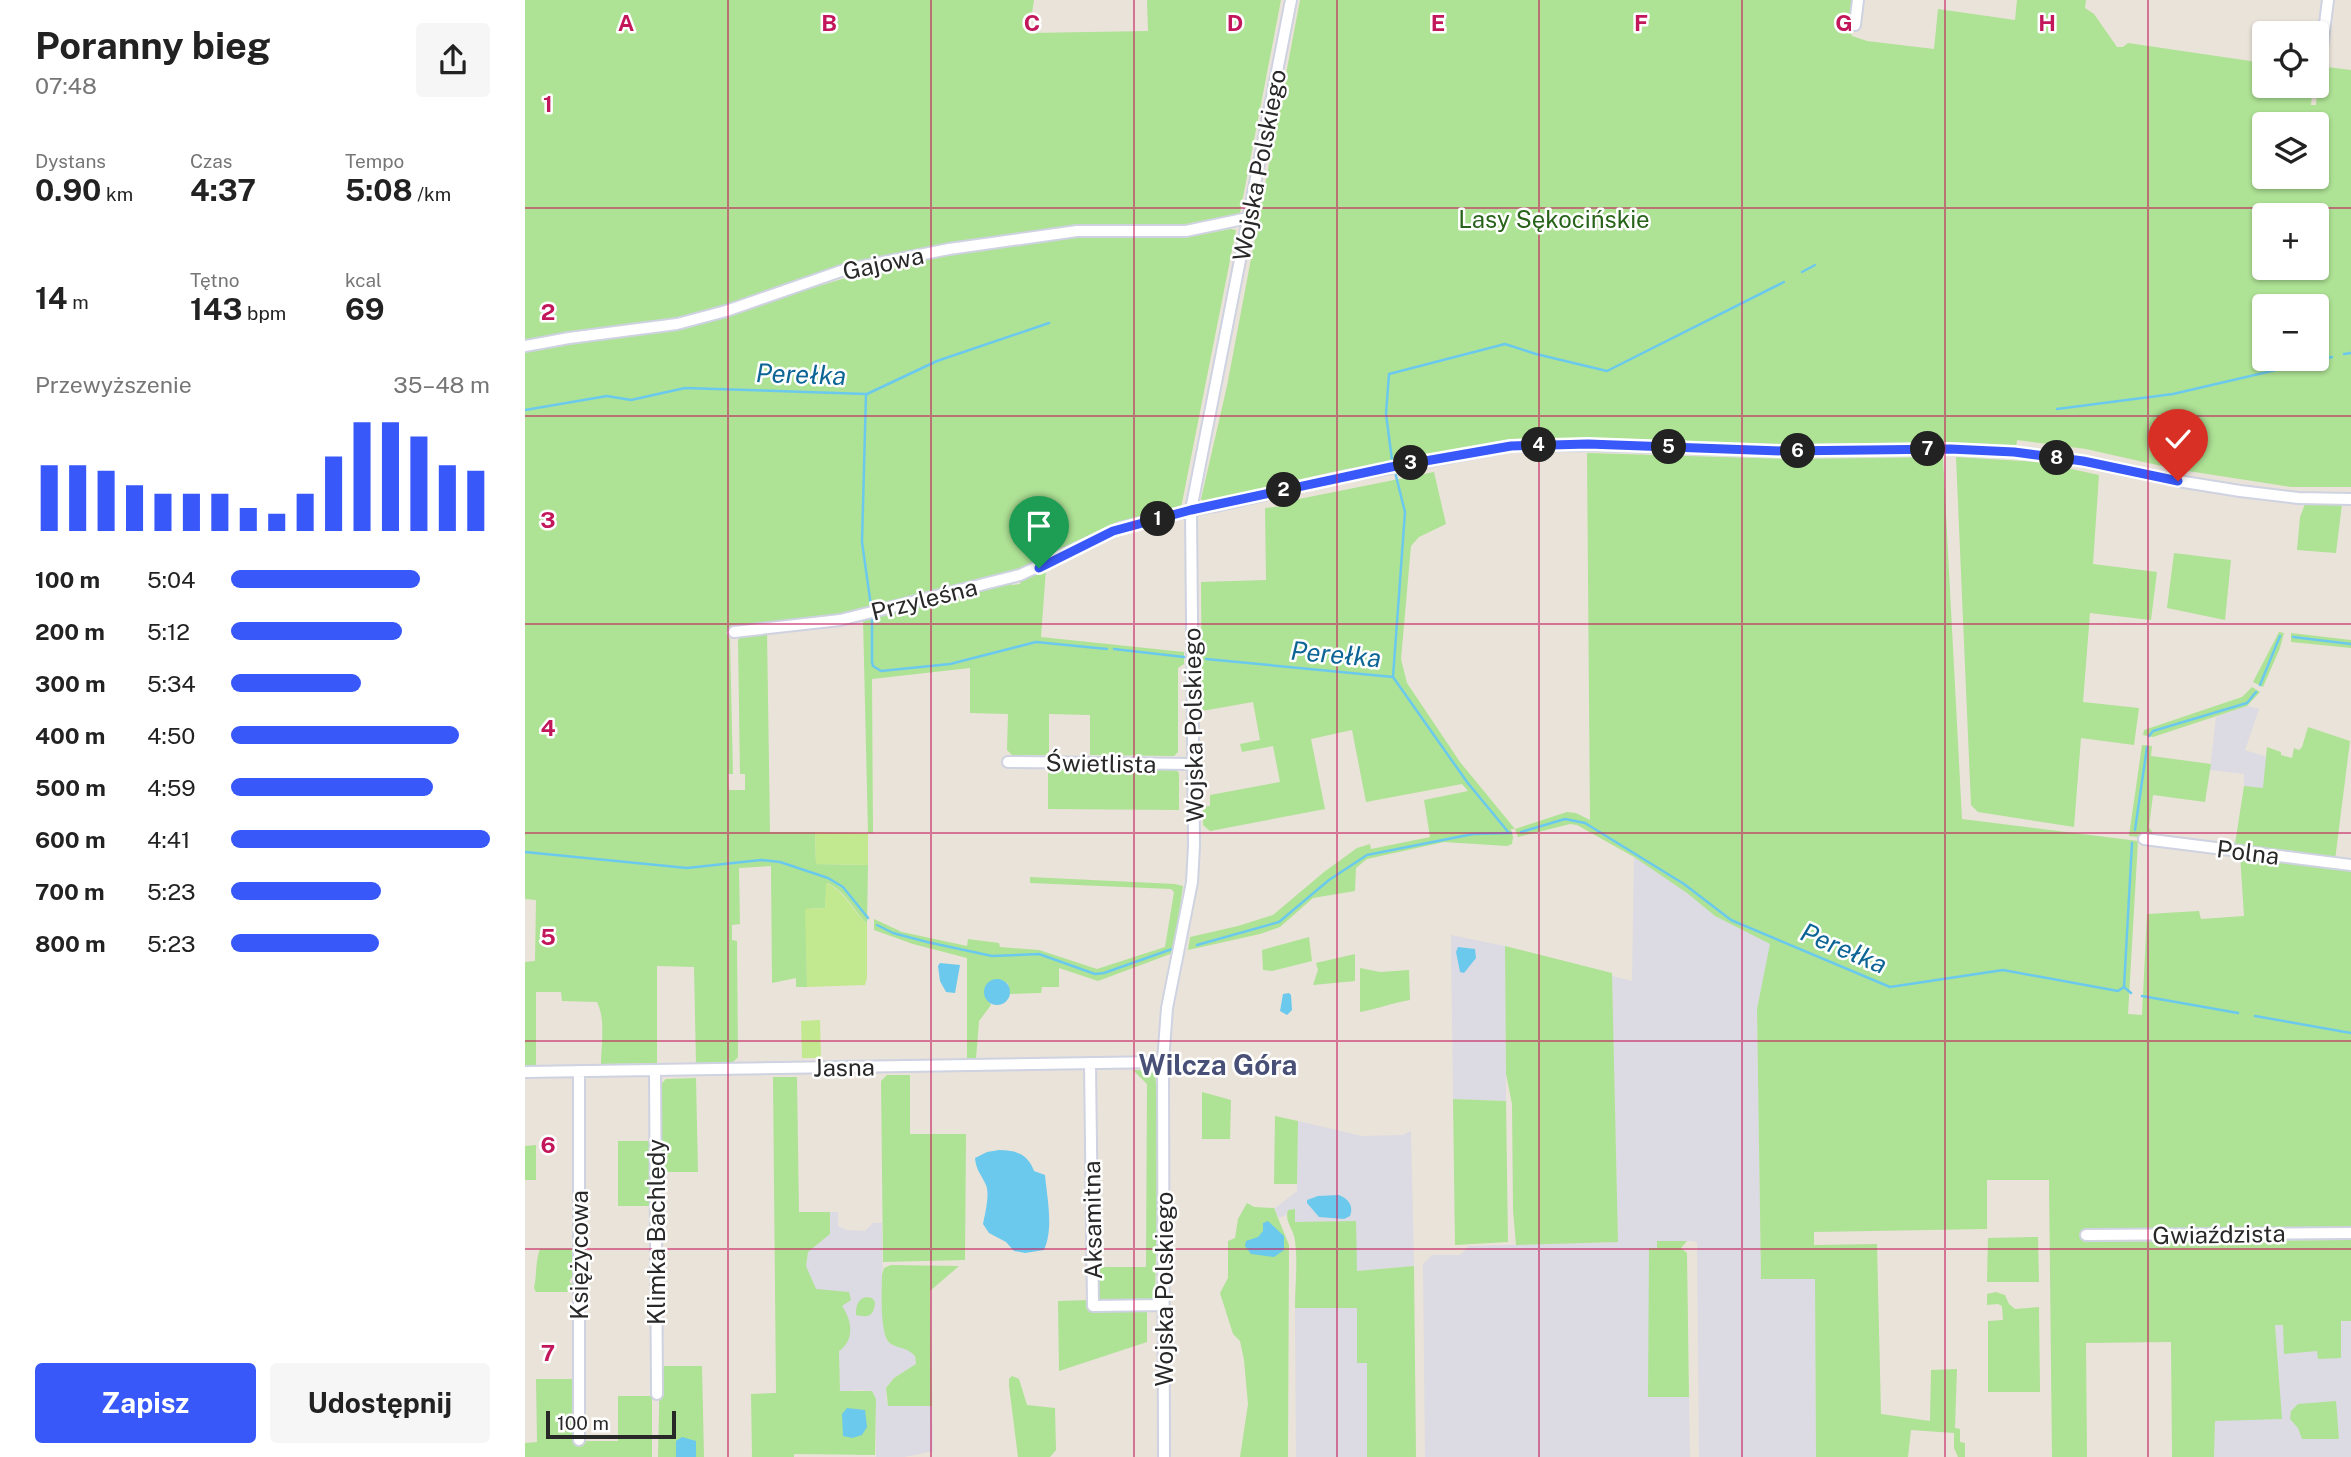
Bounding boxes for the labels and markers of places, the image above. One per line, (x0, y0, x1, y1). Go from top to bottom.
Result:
pin (2148, 409, 2208, 481)
pin: 4 (1521, 428, 1557, 462)
pin: 5 (1651, 430, 1687, 464)
pin: 7 (1911, 432, 1945, 466)
pin: 6 (1781, 434, 1815, 468)
pin: 8 (2039, 440, 2075, 476)
pin: 3 (1393, 446, 1428, 480)
pin: 2 (1267, 472, 1301, 508)
pin (1009, 496, 1069, 568)
pin: 1 (1141, 502, 1175, 536)

